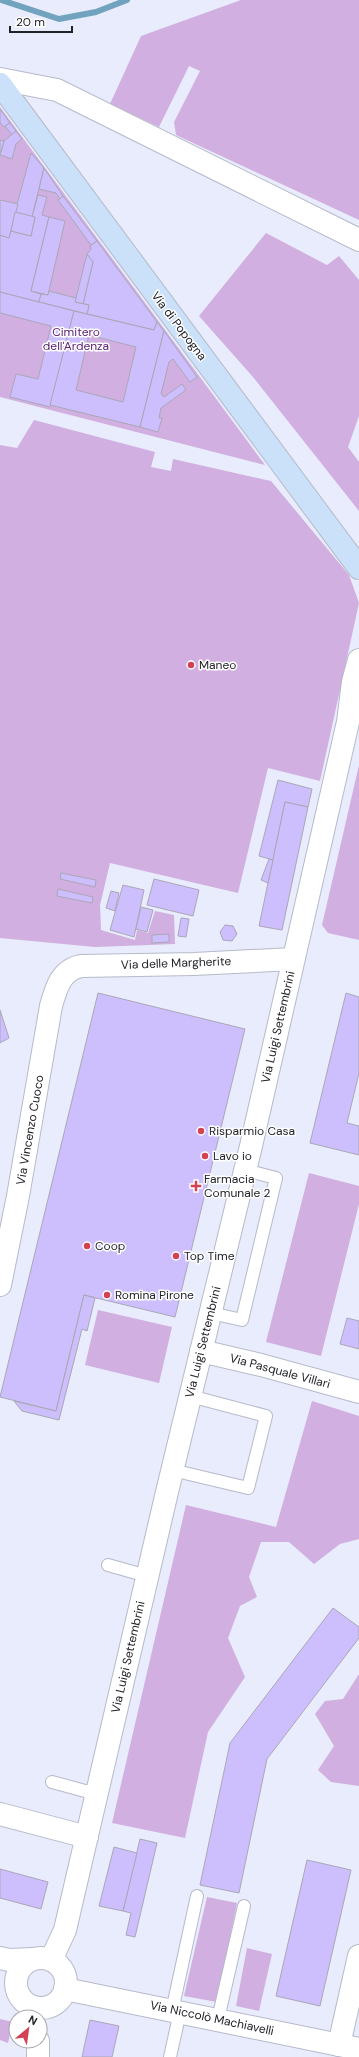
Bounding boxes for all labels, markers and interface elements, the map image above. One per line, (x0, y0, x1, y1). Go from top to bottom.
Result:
scale bar (10, 8, 72, 34)
text: 20 m (16, 14, 45, 30)
street label: Via di Popogna (148, 288, 210, 364)
park label: Cimitero dell'Ardenza (43, 324, 109, 354)
place label: Maneo (199, 657, 236, 673)
marker: Maneo (186, 660, 196, 670)
street label: Via delle Margherite (121, 953, 232, 973)
street label: Via Luigi Settembrini (257, 969, 299, 1085)
street label: Via Vincenzo Cuoco (12, 1074, 48, 1186)
place label: Risparmio Casa (209, 1123, 295, 1139)
marker: Risparmio Casa (196, 1126, 206, 1136)
place label: Lavo io (213, 1148, 252, 1164)
marker: Lavo io (200, 1151, 210, 1161)
place label: Farmacia Comunale 2 (204, 1171, 270, 1201)
marker: Farmacia Comunale 2 (191, 1181, 201, 1191)
place label: Coop (95, 1238, 125, 1254)
marker: Coop (82, 1241, 92, 1251)
place label: Top Time (184, 1248, 235, 1264)
marker: Top Time (171, 1251, 181, 1261)
street label: Via Luigi Settembrini (181, 1284, 225, 1399)
place label: Romina Pirone (115, 1287, 194, 1303)
marker: Romina Pirone (102, 1290, 112, 1300)
street label: Via Pasquale Villari (228, 1350, 332, 1392)
street label: Via Luigi Settembrini (107, 1599, 149, 1715)
street label: Via Niccolò Machiavelli (149, 1997, 276, 2039)
north arrow (8, 2009, 48, 2049)
text: N (26, 2012, 40, 2028)

